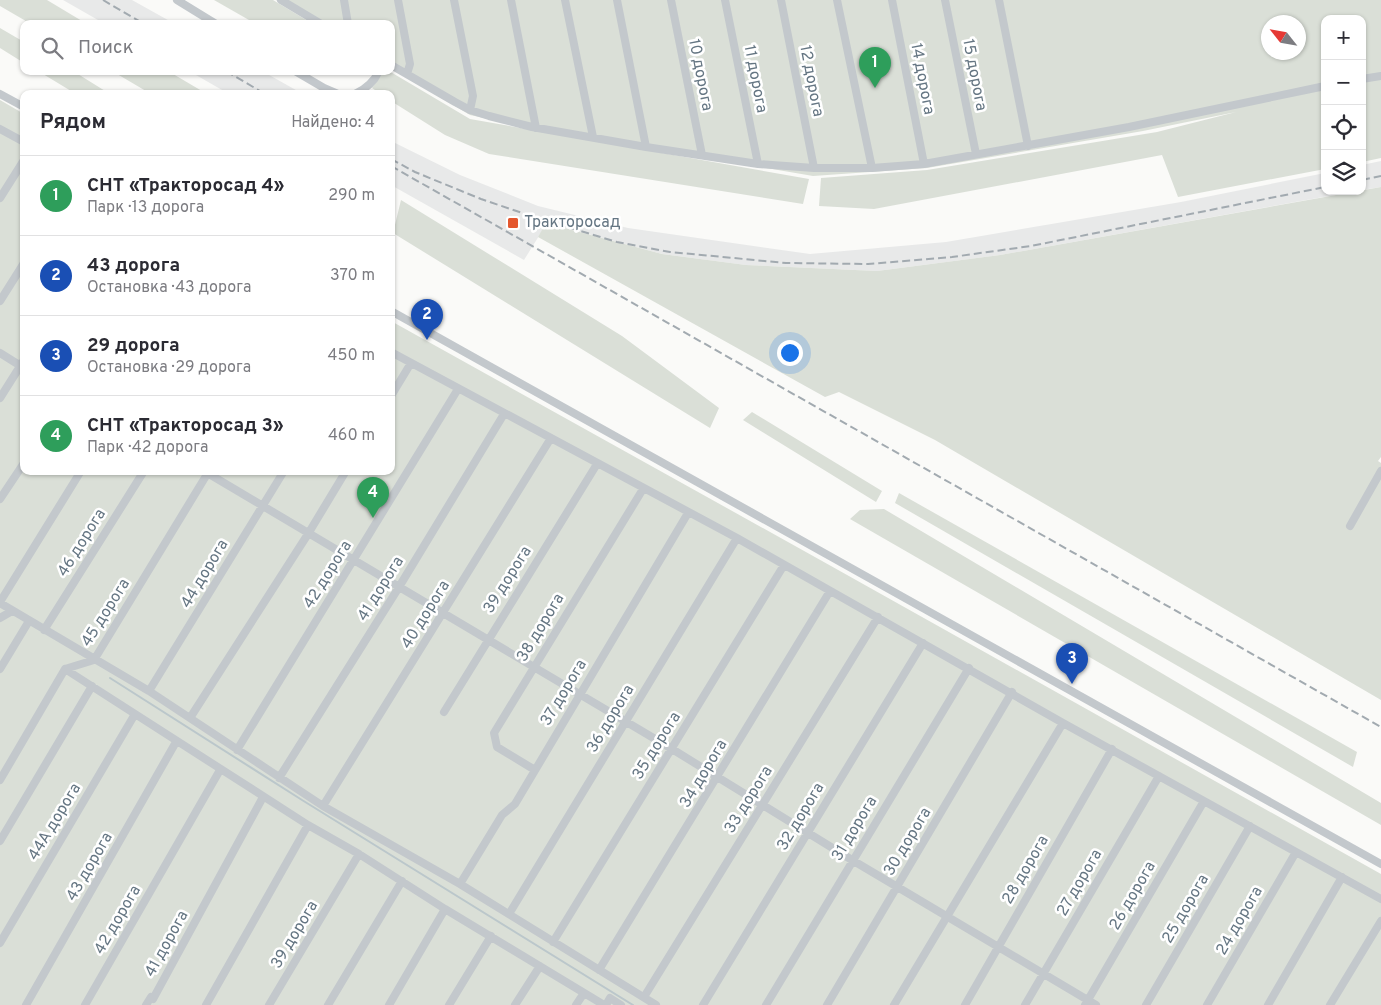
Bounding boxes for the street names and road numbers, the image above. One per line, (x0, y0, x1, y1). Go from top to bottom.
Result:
street label: 10 дорога (683, 37, 717, 113)
street label: 15 дорога (957, 37, 991, 113)
street label: 14 дорога (905, 42, 939, 116)
street label: 11 дорога (739, 43, 771, 115)
street label: 12 дорога (794, 43, 828, 119)
street label: 46 дорога (53, 505, 111, 581)
street label: 44 дорога (177, 536, 233, 612)
street label: 42 дорога (299, 537, 357, 613)
street label: 39 дорога (479, 543, 537, 617)
street label: 41 дорога (353, 553, 409, 625)
street label: 45 дорога (77, 575, 135, 651)
street label: 40 дорога (397, 577, 455, 653)
street label: 38 дорога (513, 590, 569, 666)
street label: 37 дорога (536, 656, 592, 730)
street label: 36 дорога (583, 681, 639, 757)
street label: 35 дорога (628, 708, 686, 784)
street label: 34 дорога (676, 736, 732, 812)
street label: 33 дорога (720, 762, 778, 838)
street label: 32 дорога (773, 779, 829, 855)
street label: 44А дорога (24, 780, 86, 864)
street label: 31 дорога (828, 793, 882, 865)
street label: 30 дорога (880, 804, 936, 880)
street label: 43 дорога (62, 829, 118, 905)
street label: 28 дорога (998, 832, 1054, 908)
street label: 27 дорога (1053, 846, 1107, 920)
street label: 26 дорога (1105, 858, 1161, 934)
street label: 25 дорога (1158, 871, 1214, 947)
street label: 42 дорога (90, 882, 146, 958)
street label: 24 дорога (1212, 883, 1268, 959)
street label: 39 дорога (267, 897, 323, 973)
street label: 41 дорога (141, 907, 193, 981)

